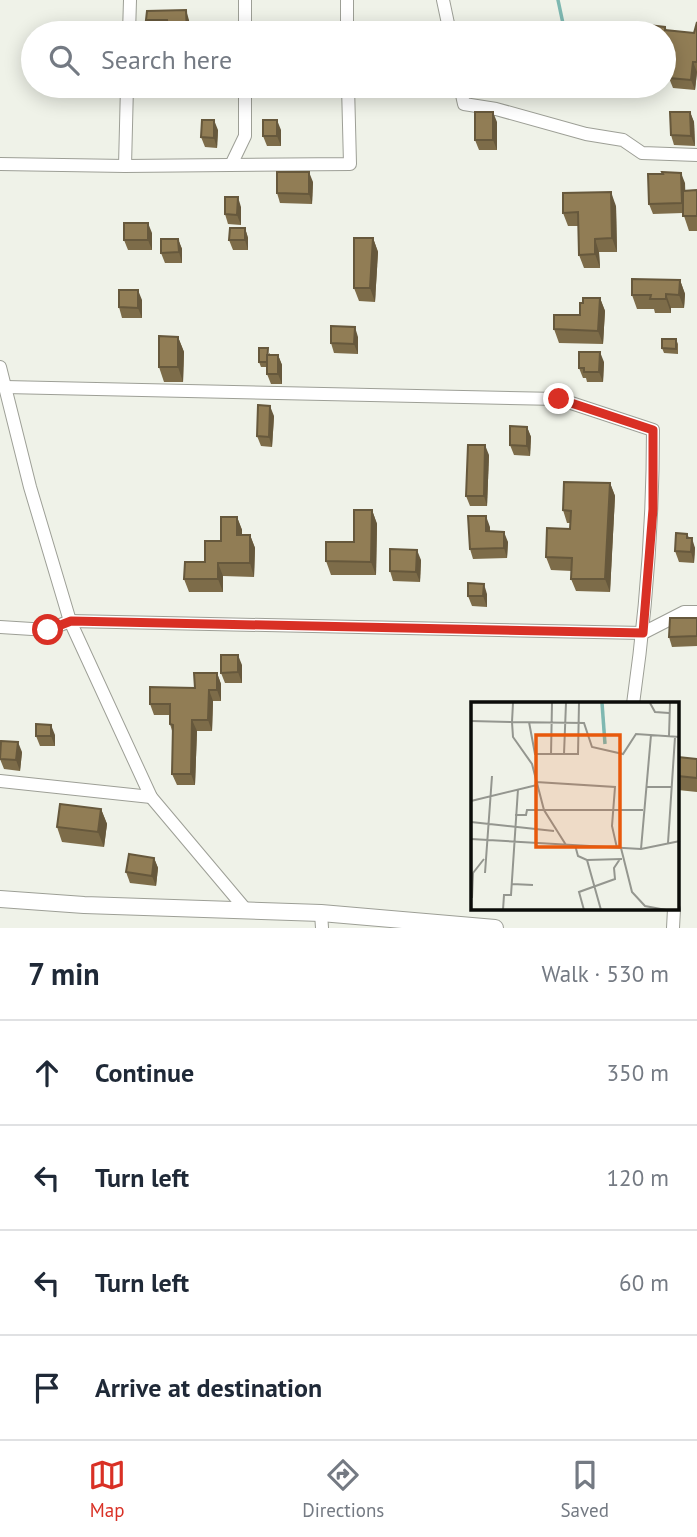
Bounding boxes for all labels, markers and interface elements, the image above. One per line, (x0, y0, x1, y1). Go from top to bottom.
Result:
search box (21, 21, 676, 98)
icon: search (45, 41, 83, 79)
text: Search here (101, 43, 232, 76)
route end (543, 383, 574, 414)
route start (32, 614, 63, 645)
inset map (471, 702, 680, 911)
text: 7 min (28, 954, 100, 993)
text: Walk · 530 m (542, 959, 669, 988)
icon: ahead (28, 1054, 66, 1092)
text: Continue (95, 1056, 194, 1089)
text: 350 m (607, 1058, 669, 1087)
icon: left (28, 1159, 66, 1197)
text: Turn left (95, 1161, 189, 1194)
text: 120 m (607, 1163, 669, 1192)
icon: left (28, 1264, 66, 1302)
text: Turn left (95, 1266, 189, 1299)
text: 60 m (619, 1268, 669, 1297)
icon: arrive (28, 1369, 66, 1407)
text: Arrive at destination (95, 1371, 322, 1404)
tab: Map (88, 1456, 126, 1522)
tab: Directions (302, 1456, 384, 1522)
tab: Saved (561, 1456, 609, 1522)

